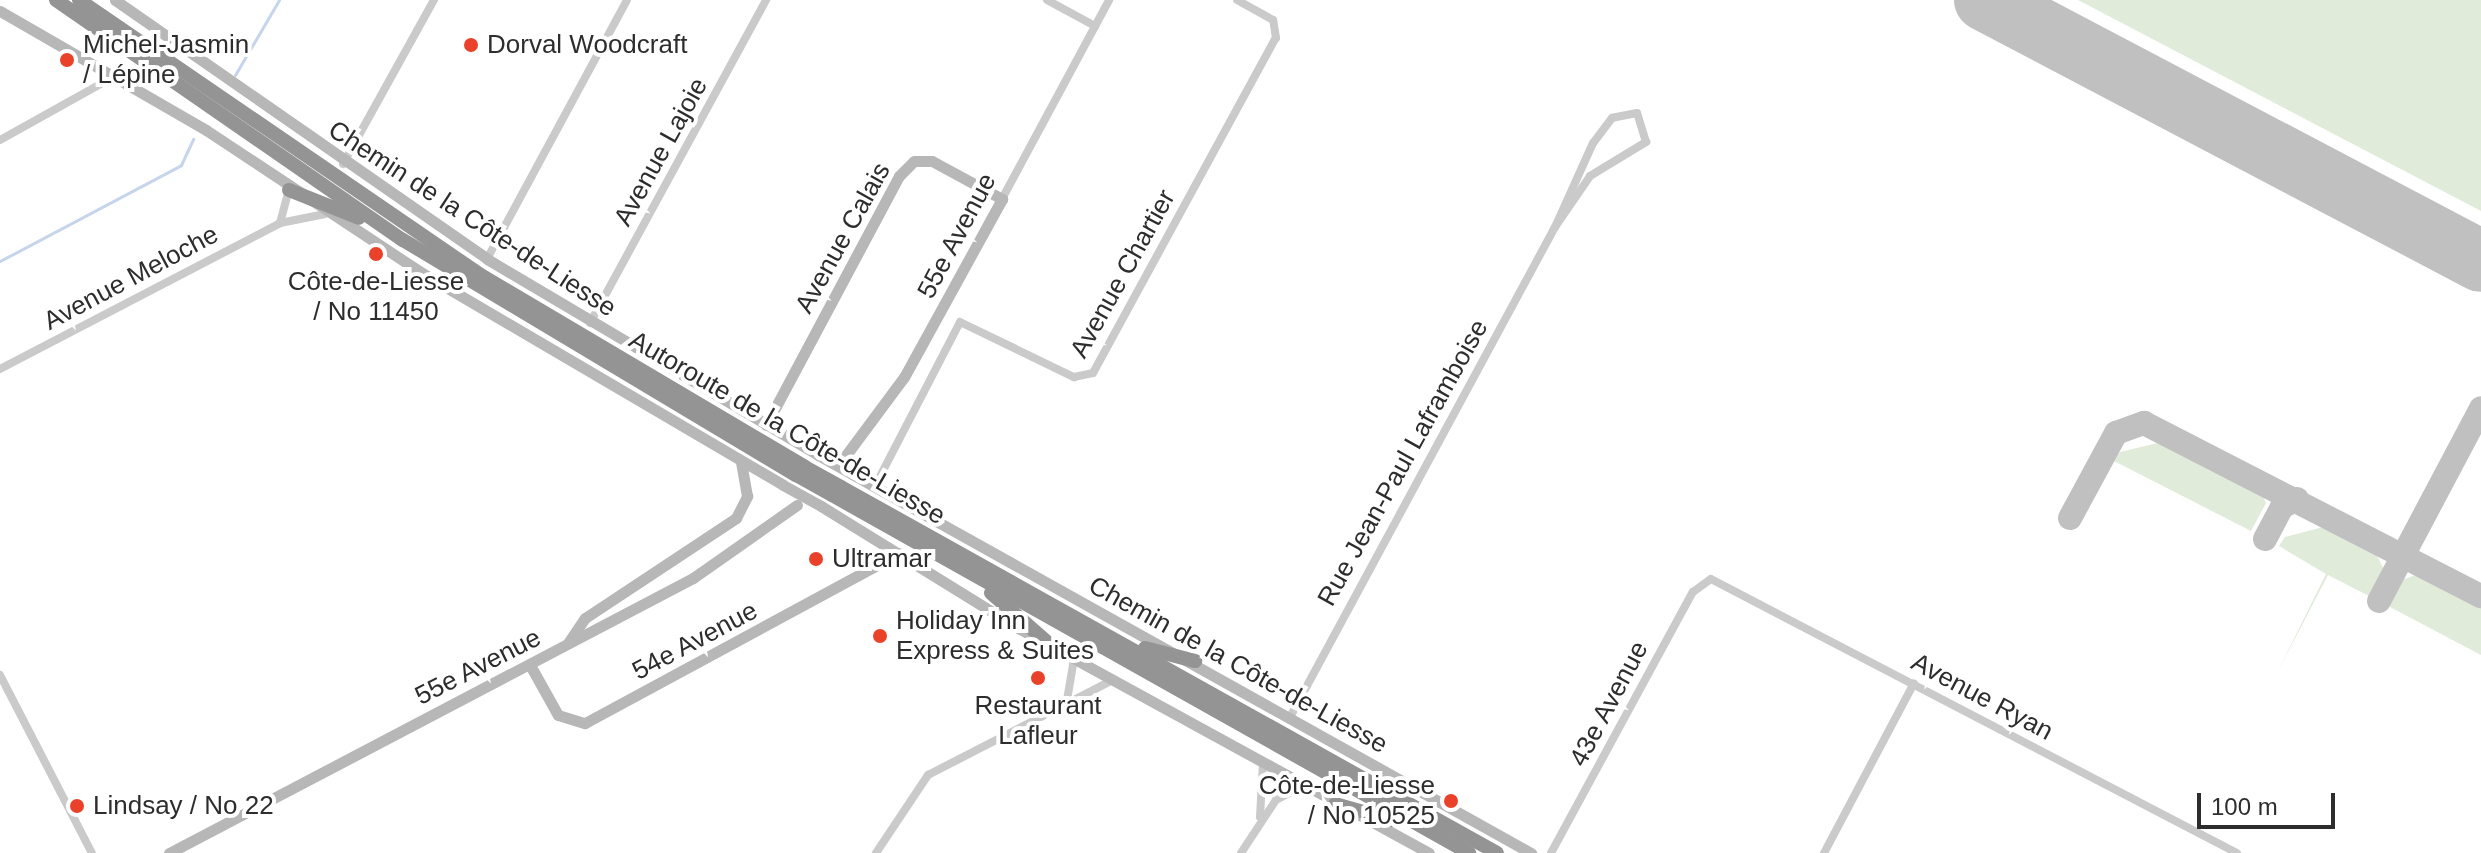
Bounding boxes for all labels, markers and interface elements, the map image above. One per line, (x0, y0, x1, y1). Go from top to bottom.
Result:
place label: Michel-Jasmin / Lépine (83, 29, 249, 90)
place label: Dorval Woodcraft (487, 29, 687, 61)
marker: Dorval Woodcraft (462, 36, 480, 54)
marker: Michel-Jasmin / Lépine (58, 51, 76, 69)
street label: Avenue Lajoie (608, 73, 714, 231)
street label: Chemin de la Côte-de-Liesse (322, 114, 622, 324)
street label: Avenue Calais (789, 157, 897, 319)
street label: 55e Avenue (911, 168, 1003, 304)
street label: Avenue Chartier (1064, 184, 1182, 364)
street label: Avenue Meloche (38, 219, 224, 337)
marker: Côte-de-Liesse / No 11450 (367, 245, 385, 263)
place label: Côte-de-Liesse / No 11450 (288, 266, 464, 328)
street label: Rue Jean-Paul Laframboise (1311, 314, 1495, 612)
street label: Autoroute de la Côte-de-Liesse (623, 325, 951, 531)
place label: Ultramar (832, 543, 932, 575)
marker: Ultramar (807, 550, 825, 568)
street label: Chemin de la Côte-de-Liesse (1083, 570, 1393, 760)
street label: 54e Avenue (627, 595, 763, 687)
place label: Holiday Inn Express & Suites (896, 605, 1094, 666)
street label: 55e Avenue (409, 622, 547, 712)
marker: Holiday Inn Express & Suites (871, 627, 889, 645)
street label: 43e Avenue (1563, 636, 1655, 772)
street label: Avenue Ryan (1906, 647, 2058, 747)
marker: Restaurant Lafleur (1029, 669, 1047, 687)
place label: Restaurant Lafleur (974, 690, 1102, 752)
place label: Côte-de-Liesse / No 10525 (1259, 770, 1435, 832)
scale bar (2201, 777, 2339, 827)
place label: Lindsay / No 22 (93, 790, 274, 822)
marker: Côte-de-Liesse / No 10525 (1442, 792, 1460, 810)
text: 100 m (2211, 793, 2278, 820)
marker: Lindsay / No 22 (68, 797, 86, 815)

